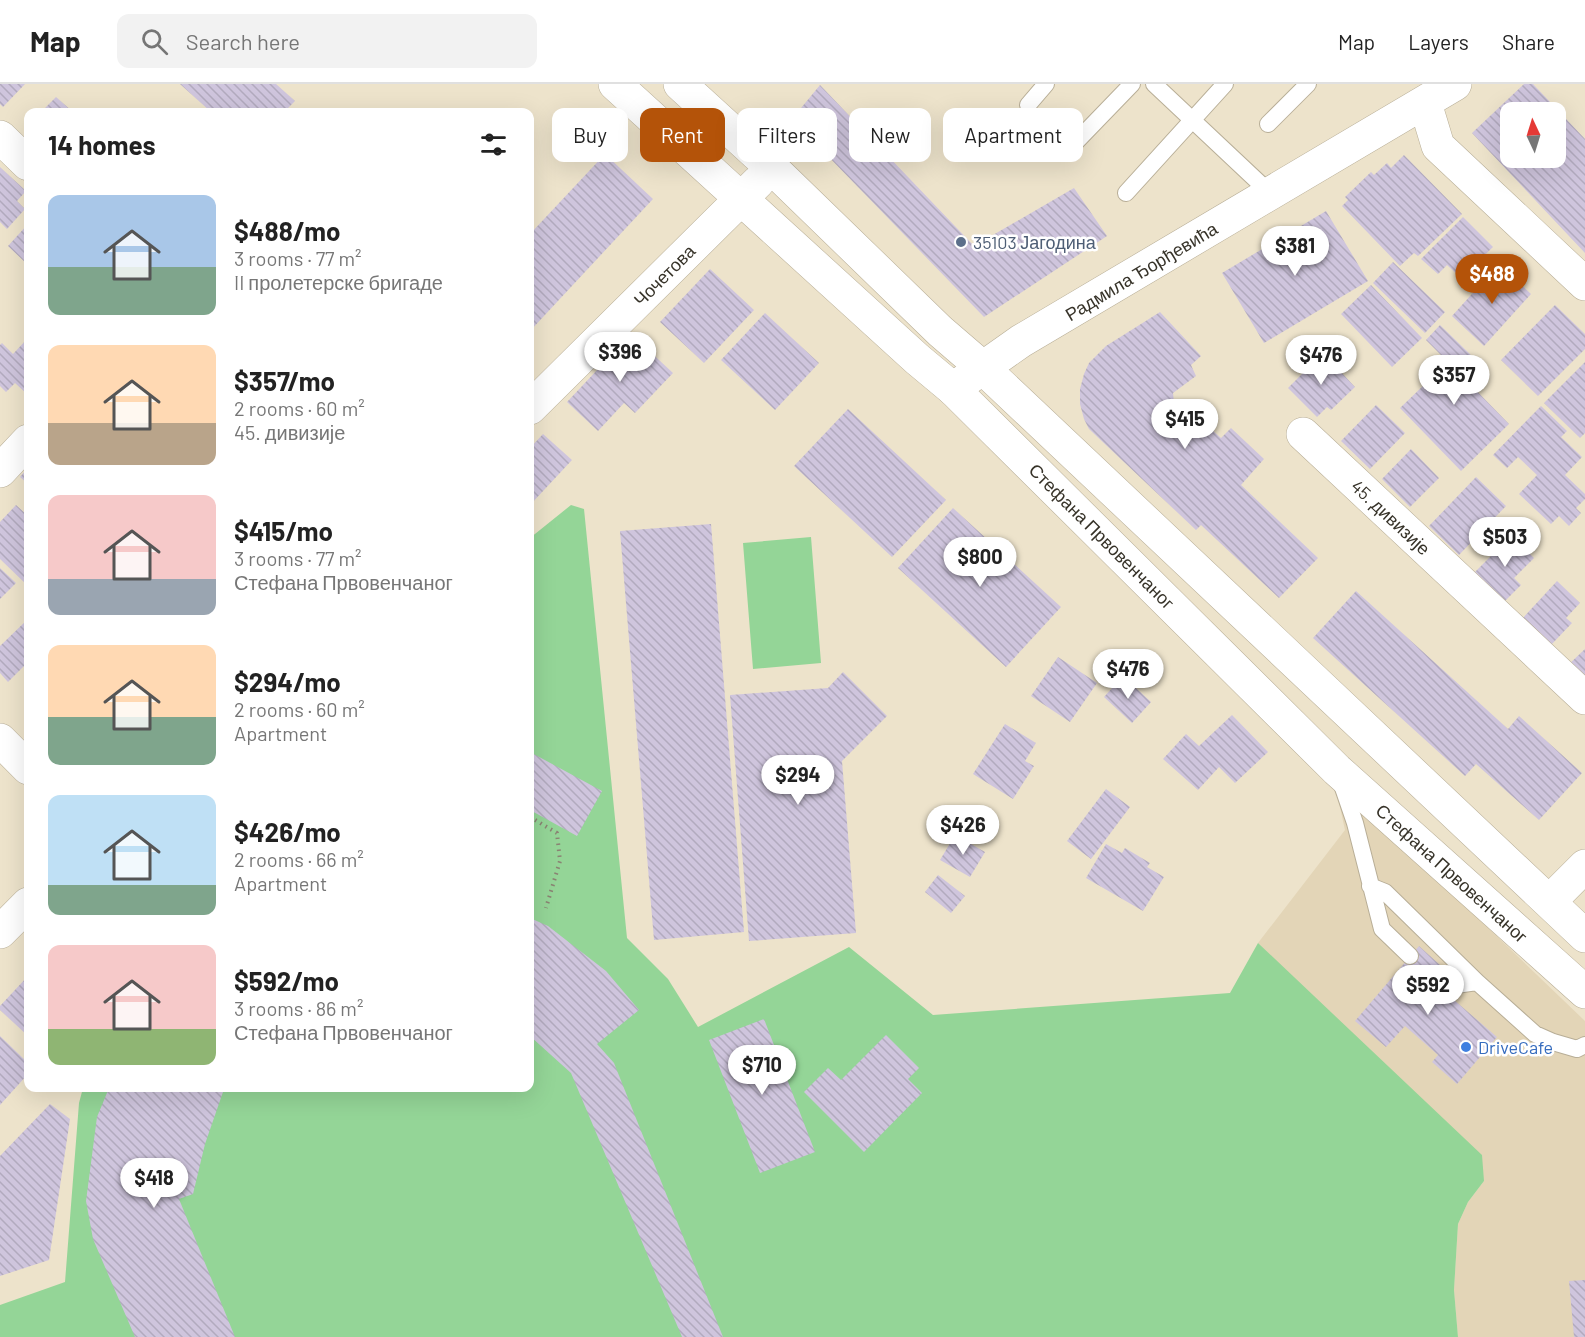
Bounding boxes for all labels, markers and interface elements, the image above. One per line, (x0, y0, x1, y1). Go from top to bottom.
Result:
search box (117, 14, 537, 68)
text: Map (30, 24, 81, 58)
icon: search (138, 25, 171, 58)
text: Search here (186, 28, 300, 54)
text: Map (1338, 29, 1375, 54)
text: Layers (1408, 29, 1469, 54)
text: Share (1502, 29, 1555, 54)
north arrow (1500, 102, 1566, 168)
map controls (1500, 102, 1566, 168)
chip: Buy (552, 108, 628, 162)
chip: Rent (640, 108, 725, 162)
chip: Filters (737, 108, 837, 162)
chip: New (849, 108, 931, 162)
chip: Apartment (943, 108, 1083, 162)
icon: filters (477, 128, 510, 161)
text: 14 homes (48, 129, 155, 160)
text: $488/mo (234, 215, 340, 246)
street label: Радмила Ђорђевића (1061, 216, 1222, 325)
icon: home (96, 219, 168, 291)
pin: $381 (1259, 226, 1331, 277)
place label: 35103 Јагодина (973, 231, 1097, 253)
text: $381 (1275, 233, 1315, 257)
marker: 35103 Јагодина (954, 235, 968, 249)
street label: Чочетова (629, 239, 700, 310)
text: 3 rooms · 77 m² (234, 246, 362, 270)
pin: $488 (1456, 254, 1528, 305)
text: $488 (1469, 261, 1515, 285)
text: II пролетерске бригаде (234, 270, 443, 294)
pin: $396 (584, 332, 656, 383)
pin: $476 (1285, 335, 1357, 386)
text: $396 (598, 339, 642, 363)
text: $476 (1300, 342, 1342, 366)
pin: $357 (1418, 355, 1490, 406)
text: $357 (1433, 362, 1475, 386)
text: $357/mo (234, 365, 335, 396)
icon: home (96, 369, 168, 441)
text: 2 rooms · 60 m² (234, 396, 365, 420)
pin: $415 (1149, 399, 1221, 450)
text: $415 (1165, 406, 1205, 430)
text: 45. дивизије (234, 420, 345, 444)
street label: Стефана Првовенчаног (1025, 459, 1180, 614)
street label: 45. дивизије (1347, 475, 1435, 559)
text: $415/mo (234, 515, 333, 546)
pin: $503 (1469, 517, 1541, 568)
icon: home (96, 519, 168, 591)
text: $503 (1483, 524, 1527, 548)
pin: $800 (944, 537, 1016, 588)
text: $800 (957, 544, 1003, 568)
text: 3 rooms · 77 m² (234, 546, 362, 570)
text: Стефана Првовенчаног (234, 570, 453, 594)
pin: $476 (1092, 649, 1164, 700)
text: $476 (1107, 656, 1149, 680)
text: $294/mo (234, 666, 341, 697)
icon: home (96, 669, 168, 741)
text: 2 rooms · 60 m² (234, 697, 365, 721)
text: Apartment (234, 721, 327, 745)
pin: $294 (762, 755, 834, 806)
text: $294 (775, 762, 821, 786)
street label: Стефана Првовенчаног (1371, 799, 1533, 947)
pin: $426 (927, 805, 999, 856)
text: $426 (940, 812, 986, 836)
text: $426/mo (234, 816, 341, 847)
icon: home (96, 819, 168, 891)
text: 2 rooms · 66 m² (234, 847, 364, 871)
text: Apartment (234, 871, 327, 895)
text: $592/mo (234, 965, 339, 996)
pin: $592 (1392, 965, 1464, 1016)
icon: home (96, 969, 168, 1041)
text: $592 (1406, 972, 1450, 996)
text: 3 rooms · 86 m² (234, 996, 363, 1020)
text: Стефана Првовенчаног (234, 1020, 453, 1044)
place label: DriveCafe (1478, 1036, 1553, 1058)
marker: DriveCafe (1459, 1040, 1473, 1054)
pin: $710 (726, 1045, 798, 1096)
text: $710 (742, 1052, 782, 1076)
pin: $418 (118, 1158, 190, 1209)
text: $418 (134, 1165, 174, 1189)

